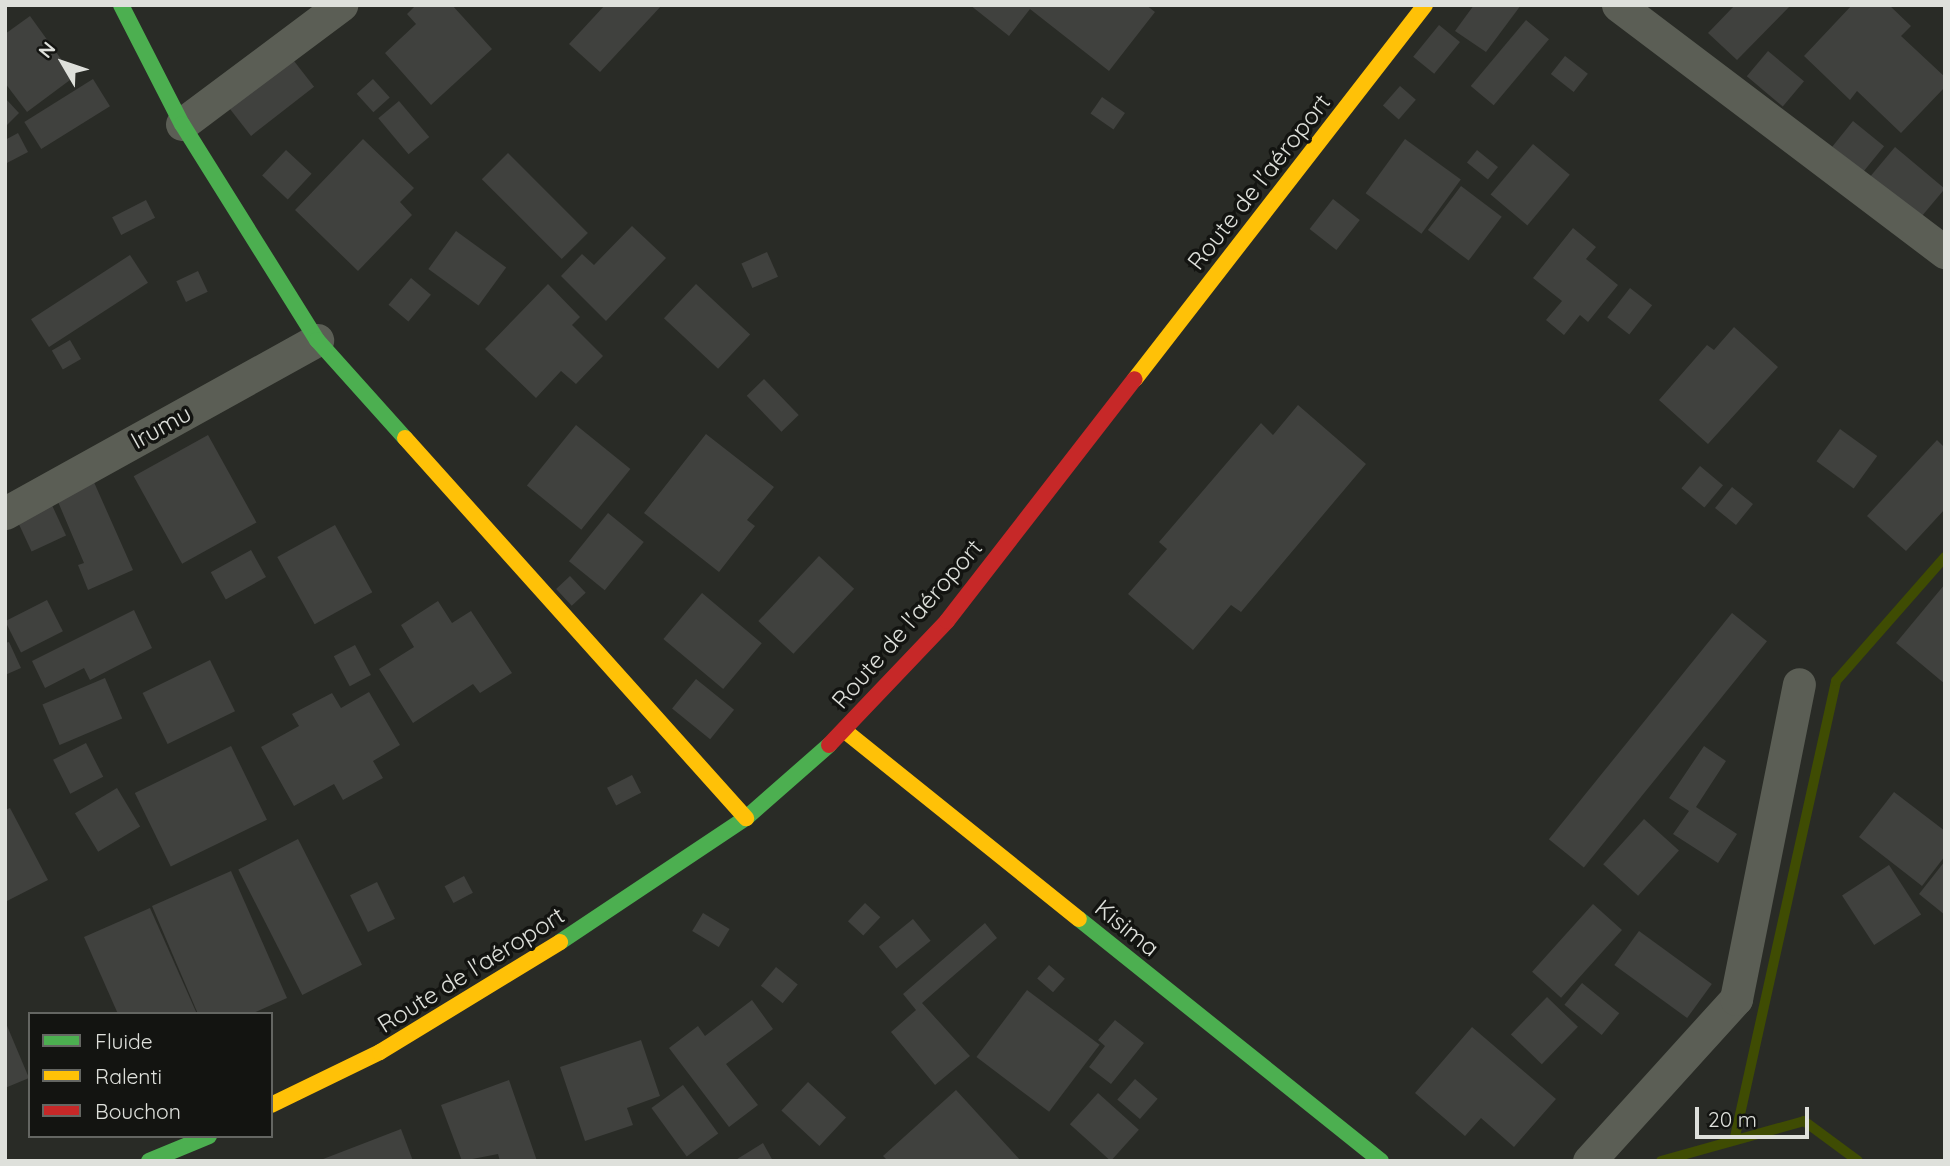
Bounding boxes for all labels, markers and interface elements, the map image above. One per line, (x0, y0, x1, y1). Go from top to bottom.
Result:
north arrow (28, 28, 98, 98)
text: N (33, 37, 60, 63)
street label: Route de l'aéroport (1182, 89, 1336, 275)
street label: Irumu (126, 399, 196, 455)
street label: Route de l'aéroport (826, 534, 988, 714)
street label: Kisima (1089, 893, 1165, 963)
street label: Route de l'aéroport (372, 901, 570, 1039)
legend (28, 1012, 273, 1138)
text: Fluide (95, 1028, 153, 1054)
text: Ralenti (95, 1063, 162, 1089)
scale bar (1698, 1092, 1812, 1136)
text: Bouchon (95, 1098, 181, 1124)
text: 20 m (1708, 1106, 1757, 1132)

